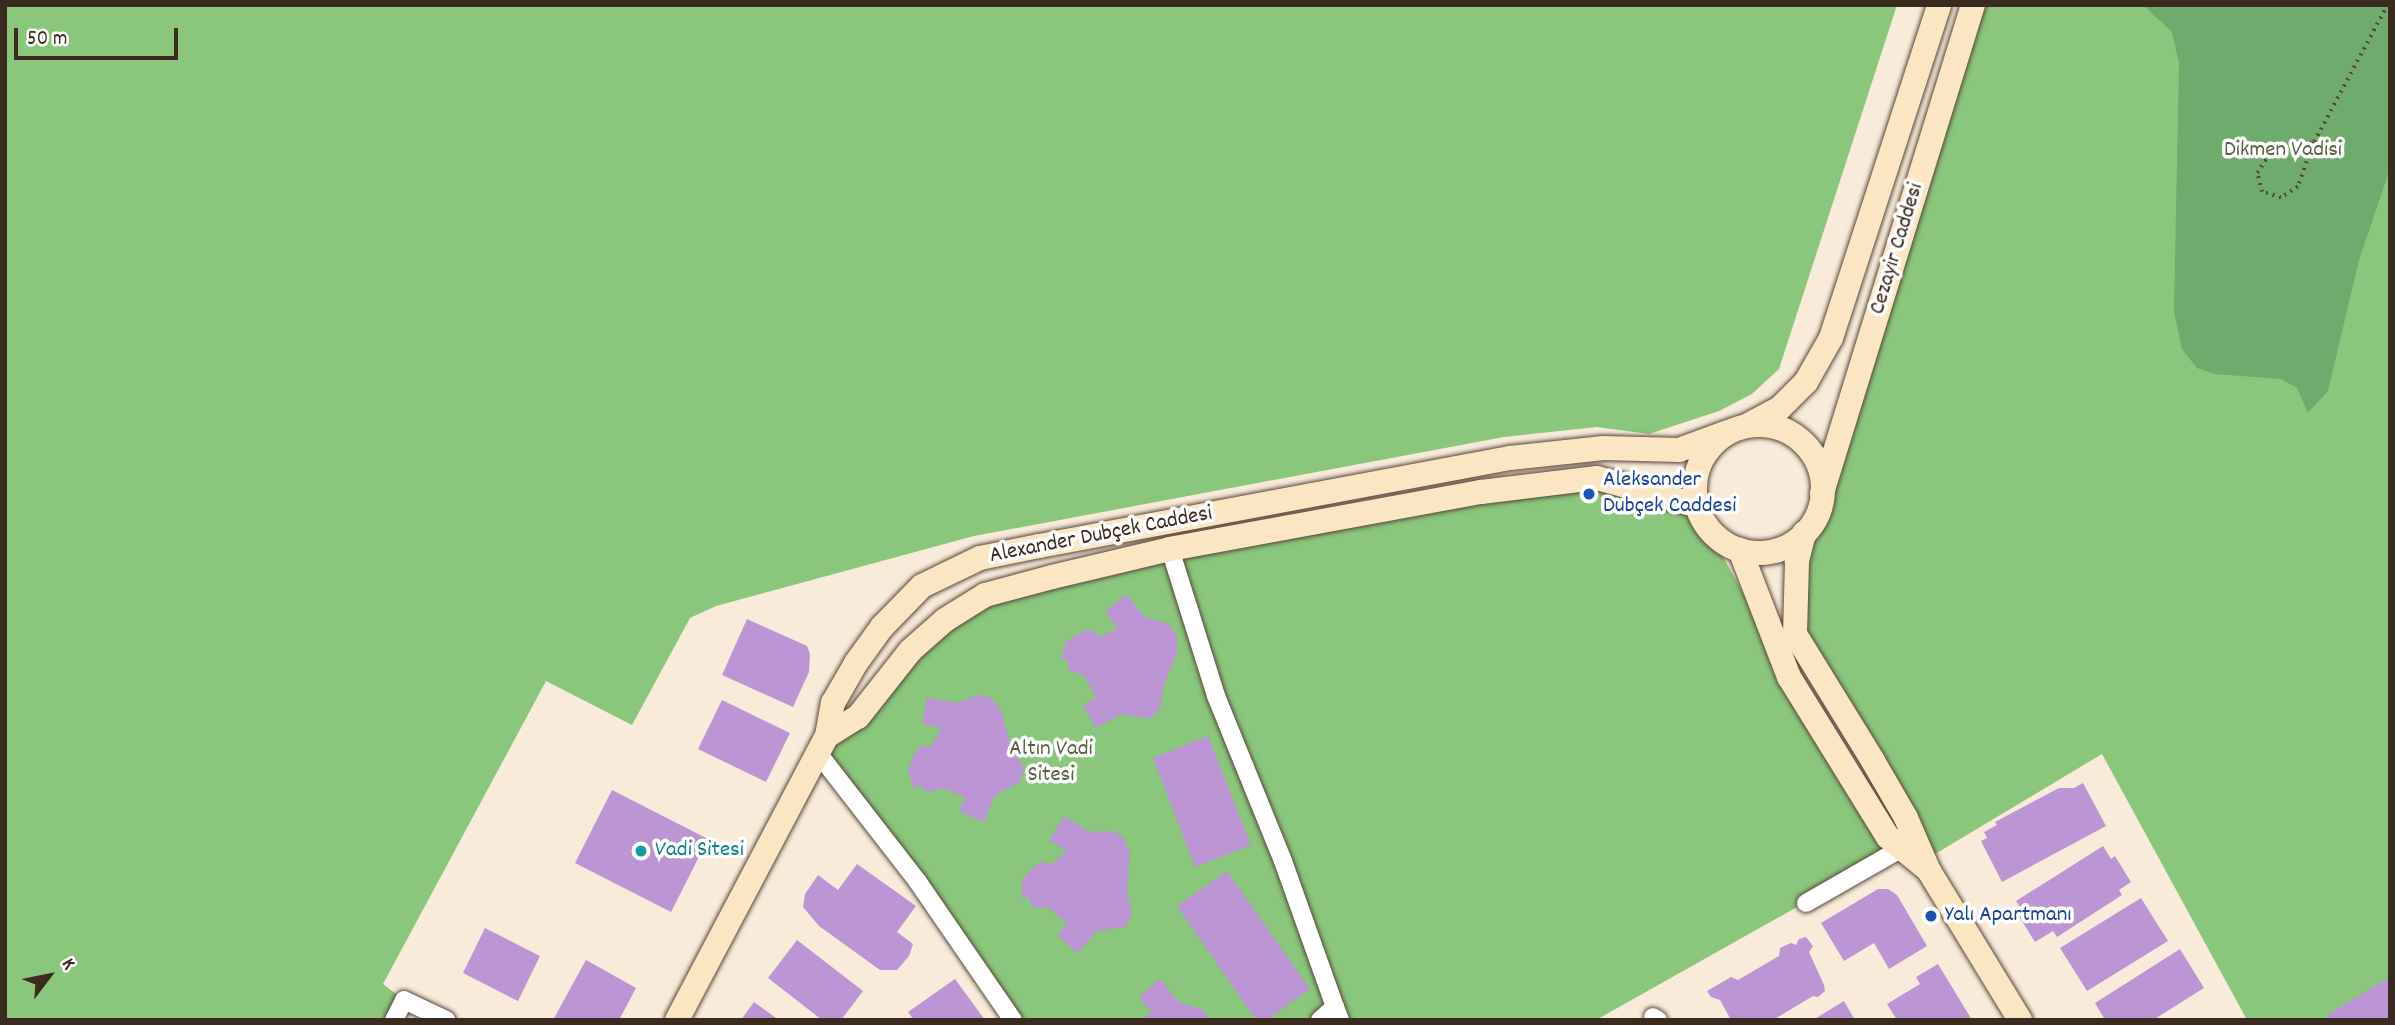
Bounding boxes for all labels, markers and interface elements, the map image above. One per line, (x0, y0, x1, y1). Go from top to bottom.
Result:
scale bar (18, 14, 182, 58)
text: 50 m (27, 25, 67, 55)
park label: Dikmen Vadisi (2224, 137, 2342, 165)
street label: Cezayir Caddesi (1865, 180, 1931, 318)
place label: Aleksander Dubçek Caddesi (1603, 467, 1737, 521)
marker: Aleksander Dubçek Caddesi (1581, 486, 1597, 502)
street label: Alexander Dubçek Caddesi (987, 501, 1215, 571)
park label: Altın Vadi Sitesi (1009, 736, 1093, 790)
place label: Vadi Sitesi (655, 837, 744, 865)
marker: Vadi Sitesi (633, 843, 649, 859)
place label: Yalı Apartmanı (1945, 902, 2072, 930)
marker: Yalı Apartmanı (1923, 908, 1939, 924)
north arrow (14, 941, 84, 1011)
text: K (53, 954, 81, 975)

